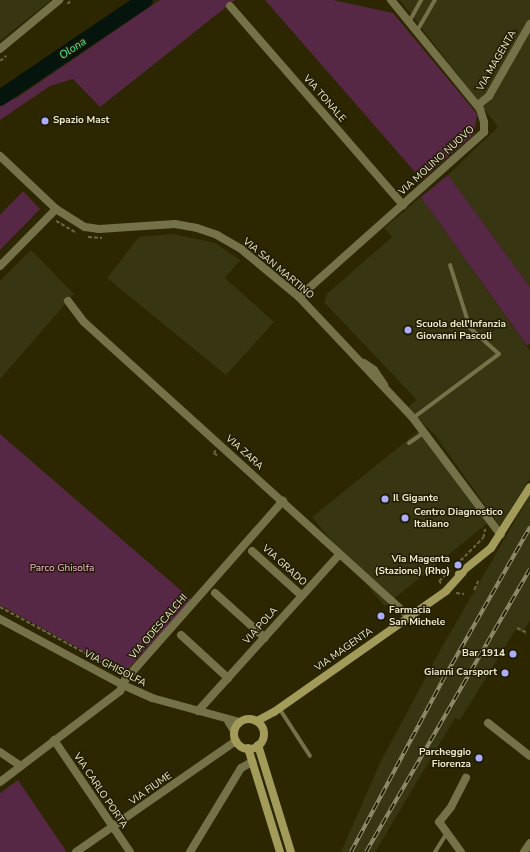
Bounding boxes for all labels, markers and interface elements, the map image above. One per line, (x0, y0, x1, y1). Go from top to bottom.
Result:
street label: VIA MAGENTA (475, 29, 519, 93)
water label: Olona (57, 35, 89, 63)
street label: VIA TONALE (300, 73, 348, 125)
place label: Spazio Mast (53, 115, 109, 127)
marker: Spazio Mast (40, 116, 50, 126)
street label: VIA MOLINO NUOVO (397, 124, 477, 198)
street label: VIA SAN MARTINO (240, 236, 316, 302)
place label: Scuola dell'Infanzia Giovanni Pascoli (416, 318, 506, 342)
marker: Scuola dell'Infanzia Giovanni Pascoli (403, 325, 413, 335)
street label: VIA ZARA (223, 433, 265, 473)
place label: Il Gigante (393, 493, 438, 505)
marker: Il Gigante (380, 494, 390, 504)
place label: Centro Diagnostico Italiano (414, 506, 503, 530)
marker: Centro Diagnostico Italiano (399, 512, 411, 524)
street label: VIA GRADO (259, 543, 309, 589)
place label: Via Magenta (Stazione) (Rho) (375, 553, 450, 576)
marker: Via Magenta (Stazione) (Rho) (453, 560, 463, 570)
park label: Parco Ghisolfa (30, 563, 94, 575)
street label: VIA ODESCALCHI (128, 592, 190, 662)
place label: Farmacia San Michele (389, 604, 445, 628)
street label: VIA POLA (241, 605, 281, 647)
marker: Farmacia San Michele (376, 611, 386, 621)
street label: VIA MAGENTA (313, 626, 375, 674)
street label: VIA GHISOLFA (82, 648, 148, 690)
place label: Bar 1914 (462, 648, 505, 660)
marker: Bar 1914 (508, 649, 518, 659)
place label: Gianni Carsport (424, 667, 497, 679)
marker: Gianni Carsport (500, 668, 510, 678)
place label: Parcheggio Fiorenza (419, 746, 471, 770)
street label: VIA CARLO PORTA (70, 751, 130, 831)
marker: Parcheggio Fiorenza (474, 753, 484, 763)
street label: VIA FIUME (127, 770, 175, 808)

